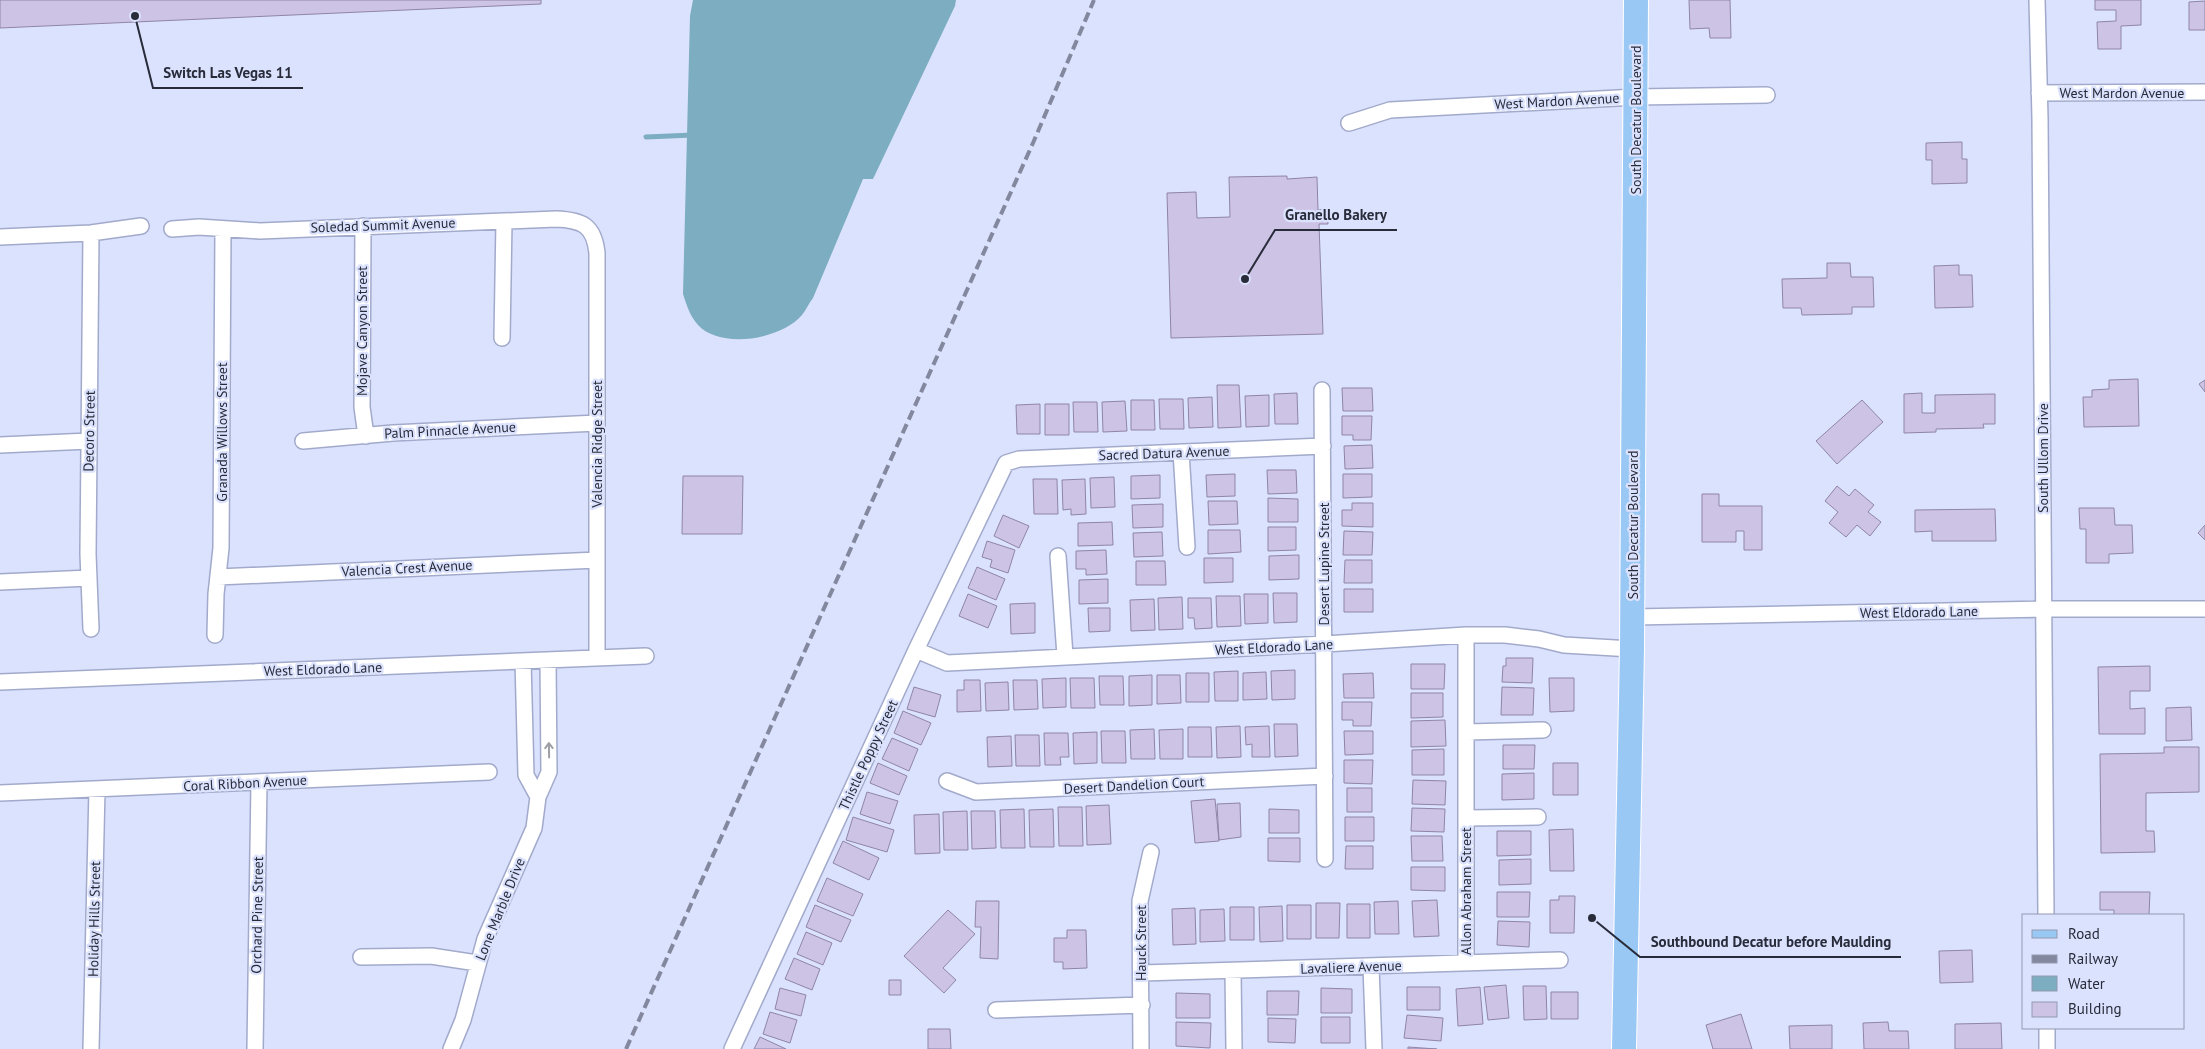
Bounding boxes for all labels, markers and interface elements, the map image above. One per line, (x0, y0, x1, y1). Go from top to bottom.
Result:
street label: South Decatur Boulevard (1627, 46, 1645, 194)
callout: Switch Las Vegas 11 (153, 58, 303, 88)
text: Switch Las Vegas 11 (163, 63, 293, 82)
street label: West Mardon Avenue (2060, 84, 2184, 102)
street label: West Mardon Avenue (1494, 89, 1620, 113)
callout: Granello Bakery (1275, 200, 1397, 230)
text: Granello Bakery (1285, 205, 1388, 224)
street label: Soledad Summit Avenue (310, 213, 456, 237)
street label: Mojave Canyon Street (353, 266, 371, 396)
street label: Granada Willows Street (213, 362, 231, 502)
street label: Valencia Ridge Street (588, 380, 606, 509)
street label: Decoro Street (79, 390, 99, 472)
street label: South Ullom Drive (2034, 403, 2052, 513)
street label: Palm Pinnacle Avenue (384, 418, 516, 442)
street label: Sacred Datura Avenue (1098, 442, 1230, 464)
street label: South Decatur Boulevard (1624, 451, 1642, 599)
street label: Desert Lupine Street (1315, 502, 1333, 626)
street label: Valencia Crest Avenue (340, 556, 473, 580)
street label: West Eldorado Lane (1860, 602, 1978, 622)
street label: West Eldorado Lane (1214, 635, 1334, 659)
street label: West Eldorado Lane (264, 658, 382, 680)
street label: Thistle Poppy Street (834, 697, 902, 813)
one-way arrow (544, 743, 554, 759)
street label: Coral Ribbon Avenue (183, 771, 307, 795)
street label: Desert Dandelion Court (1063, 772, 1205, 798)
street label: Allon Abraham Street (1457, 827, 1475, 955)
street label: Lone Marble Drive (471, 855, 529, 963)
street label: Orchard Pine Street (247, 856, 267, 974)
street label: Holiday Hills Street (84, 861, 104, 977)
street label: Hauck Street (1132, 905, 1150, 981)
legend (2022, 914, 2185, 1029)
text: Road (2068, 924, 2100, 943)
callout: Southbound Decatur before Maulding (1640, 927, 1901, 957)
text: Southbound Decatur before Maulding (1651, 932, 1891, 951)
text: Railway (2068, 949, 2118, 968)
street label: Lavaliere Avenue (1300, 956, 1402, 978)
text: Water (2068, 974, 2105, 993)
text: Building (2068, 999, 2122, 1018)

